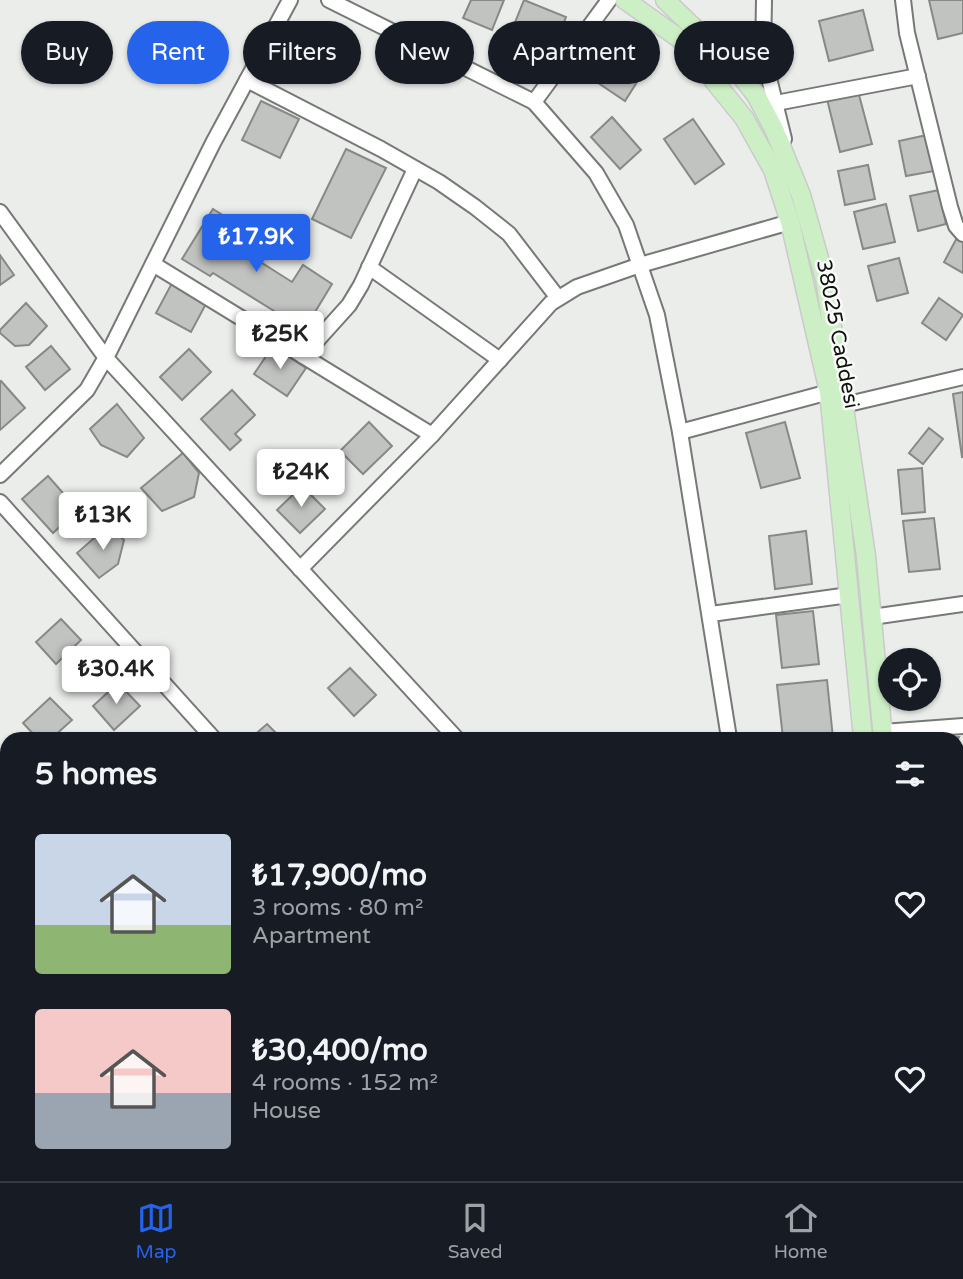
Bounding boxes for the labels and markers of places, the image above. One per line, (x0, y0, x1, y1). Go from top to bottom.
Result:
pin: ₺17.9K (199, 215, 313, 274)
pin: ₺25K (239, 312, 321, 371)
pin: ₺24K (260, 449, 342, 509)
pin: ₺13K (62, 492, 144, 552)
pin: ₺30.4K (59, 646, 173, 706)

